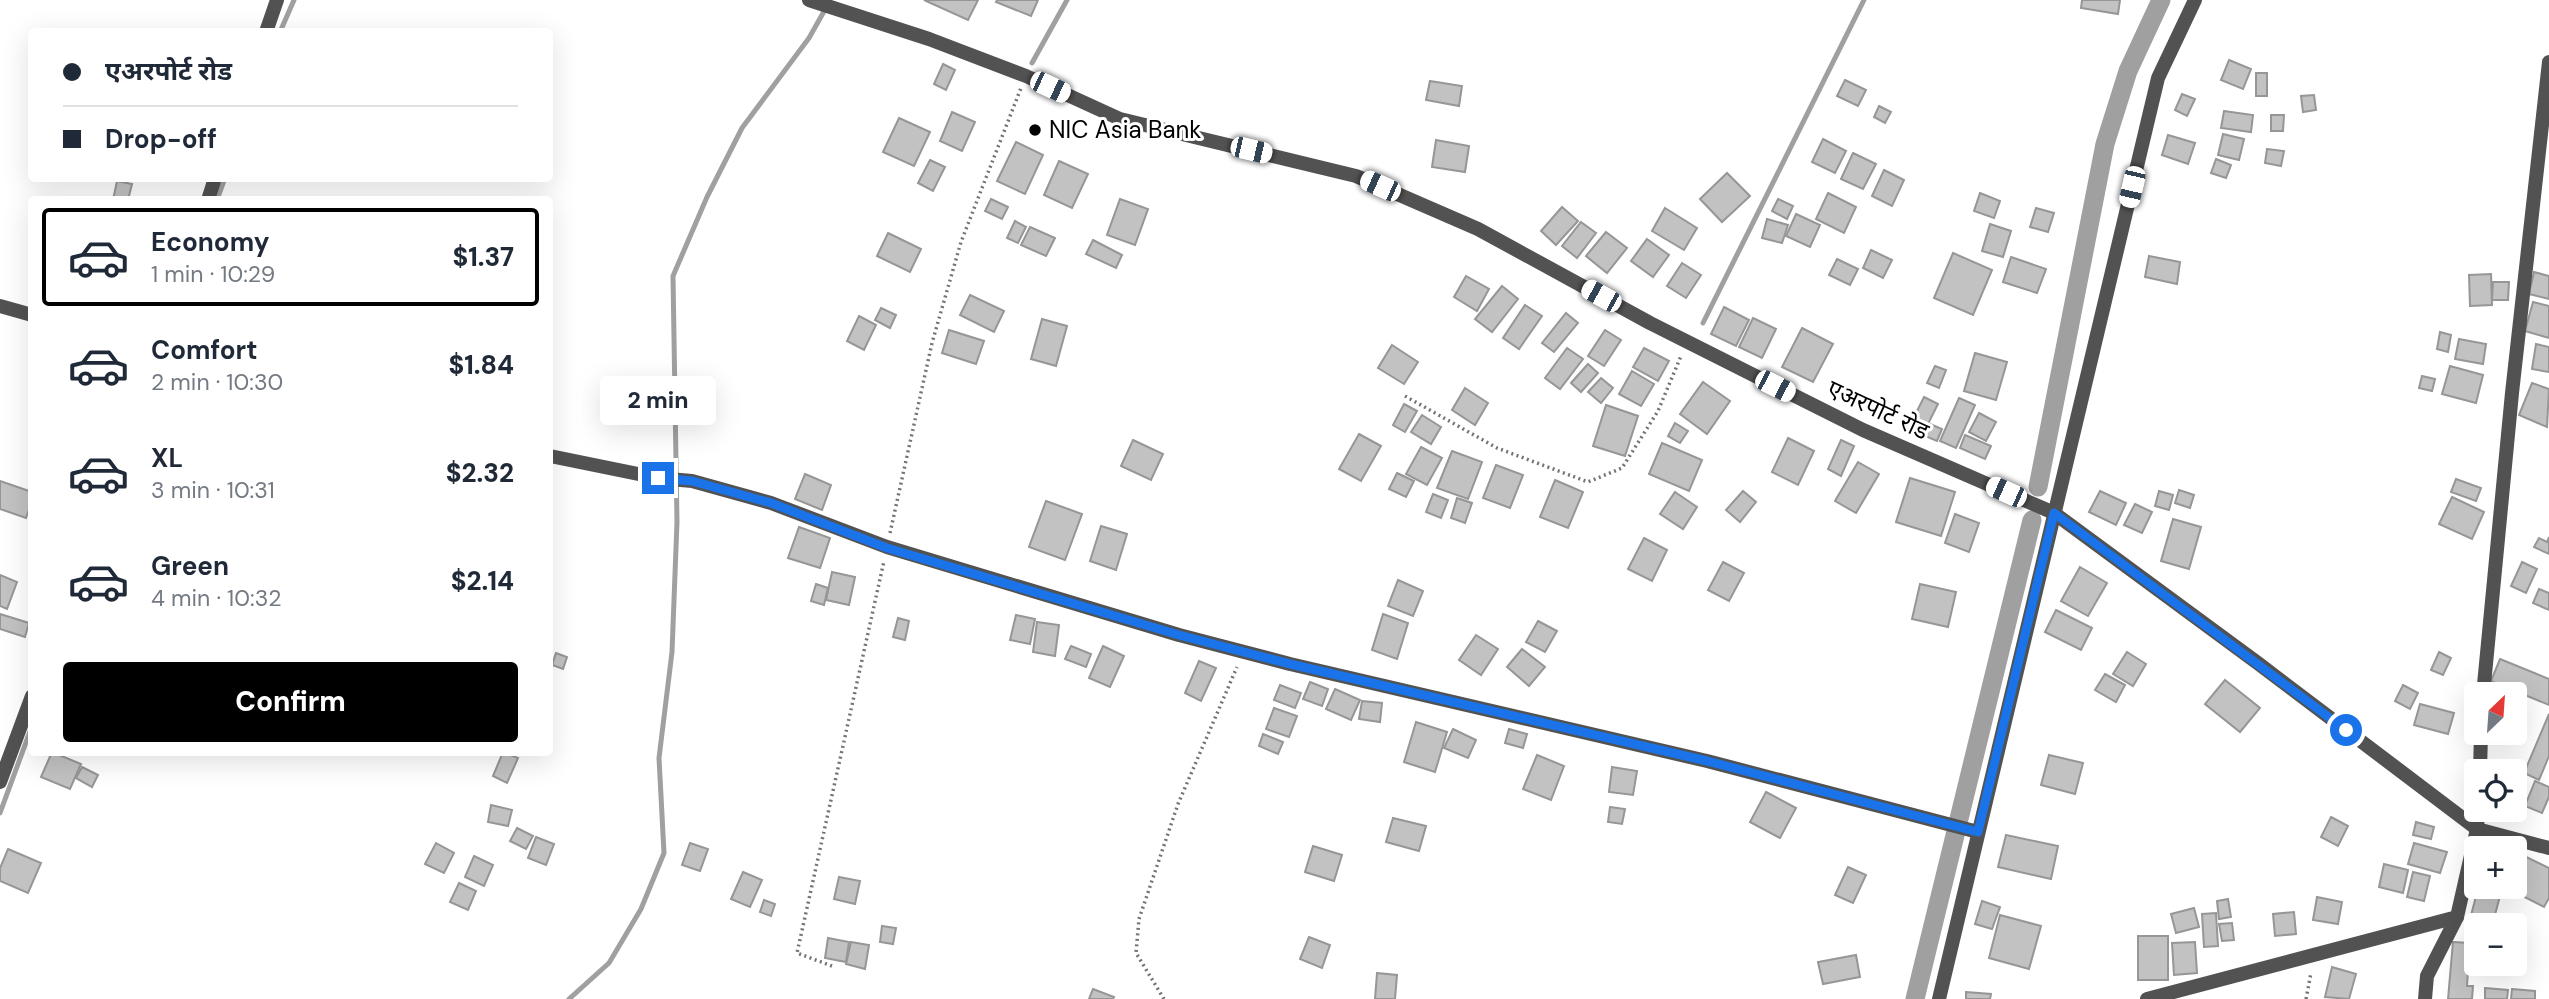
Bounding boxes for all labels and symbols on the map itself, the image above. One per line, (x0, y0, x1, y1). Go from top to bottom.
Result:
car (1027, 69, 1074, 105)
place label: NIC Asia Bank (1049, 114, 1201, 145)
marker: NIC Asia Bank (1027, 122, 1043, 138)
car (1229, 135, 1274, 165)
car (2118, 164, 2147, 210)
car (1357, 168, 1404, 204)
car (1578, 277, 1625, 315)
car (1752, 367, 1799, 405)
street label: एअरपोर्ट रोड (1822, 373, 1935, 447)
callout: 2 min (600, 377, 716, 426)
route end (642, 462, 674, 494)
car (1983, 474, 2030, 510)
north arrow (2464, 682, 2527, 746)
route start (2330, 714, 2362, 746)

